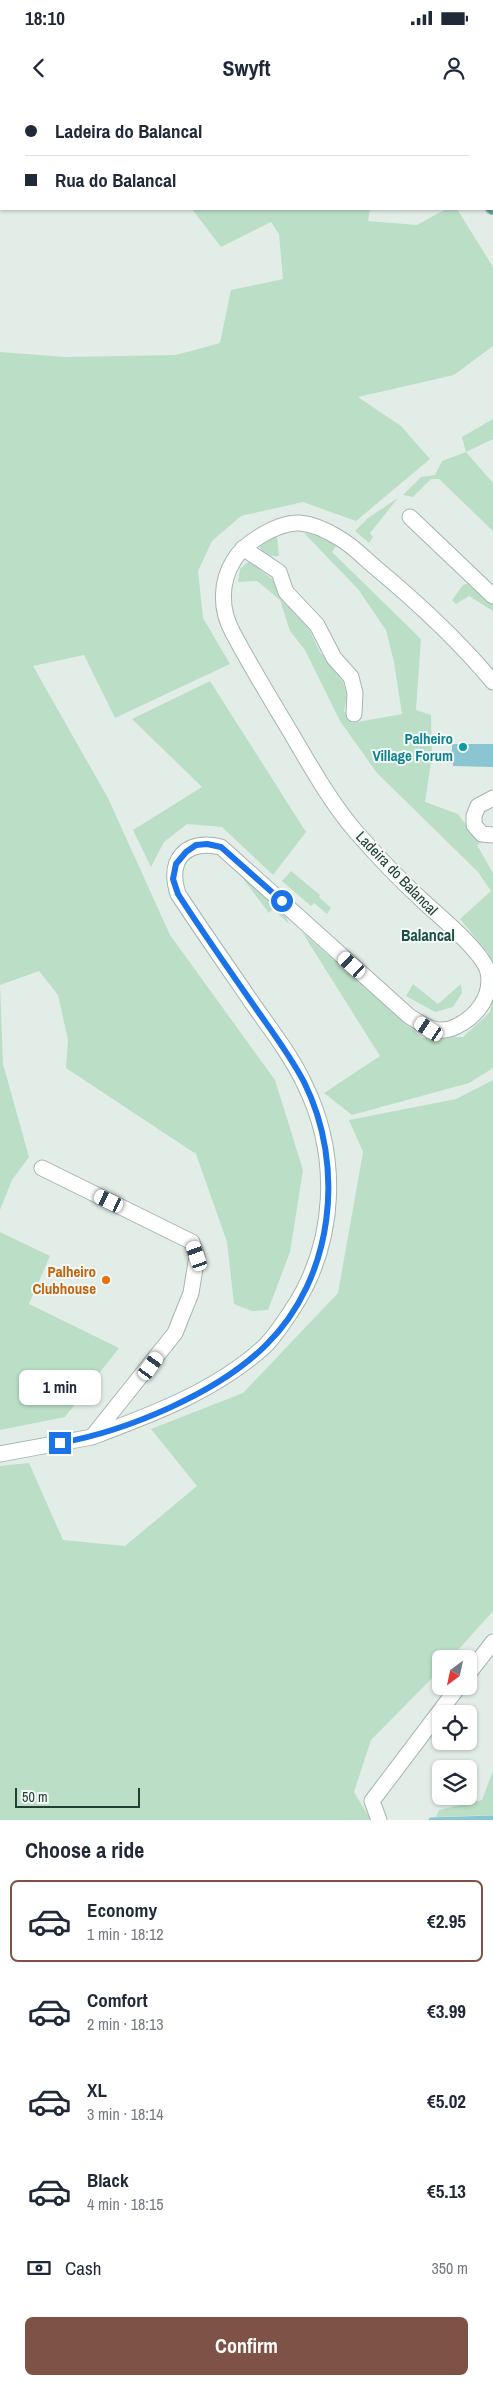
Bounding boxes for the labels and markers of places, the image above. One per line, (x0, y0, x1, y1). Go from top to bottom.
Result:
place label: Palheiro Village Forum (372, 728, 453, 766)
marker: Palheiro Village Forum (457, 741, 469, 753)
place label: Palheiro Clubhouse (32, 1261, 96, 1299)
marker: Palheiro Clubhouse (100, 1274, 112, 1286)

